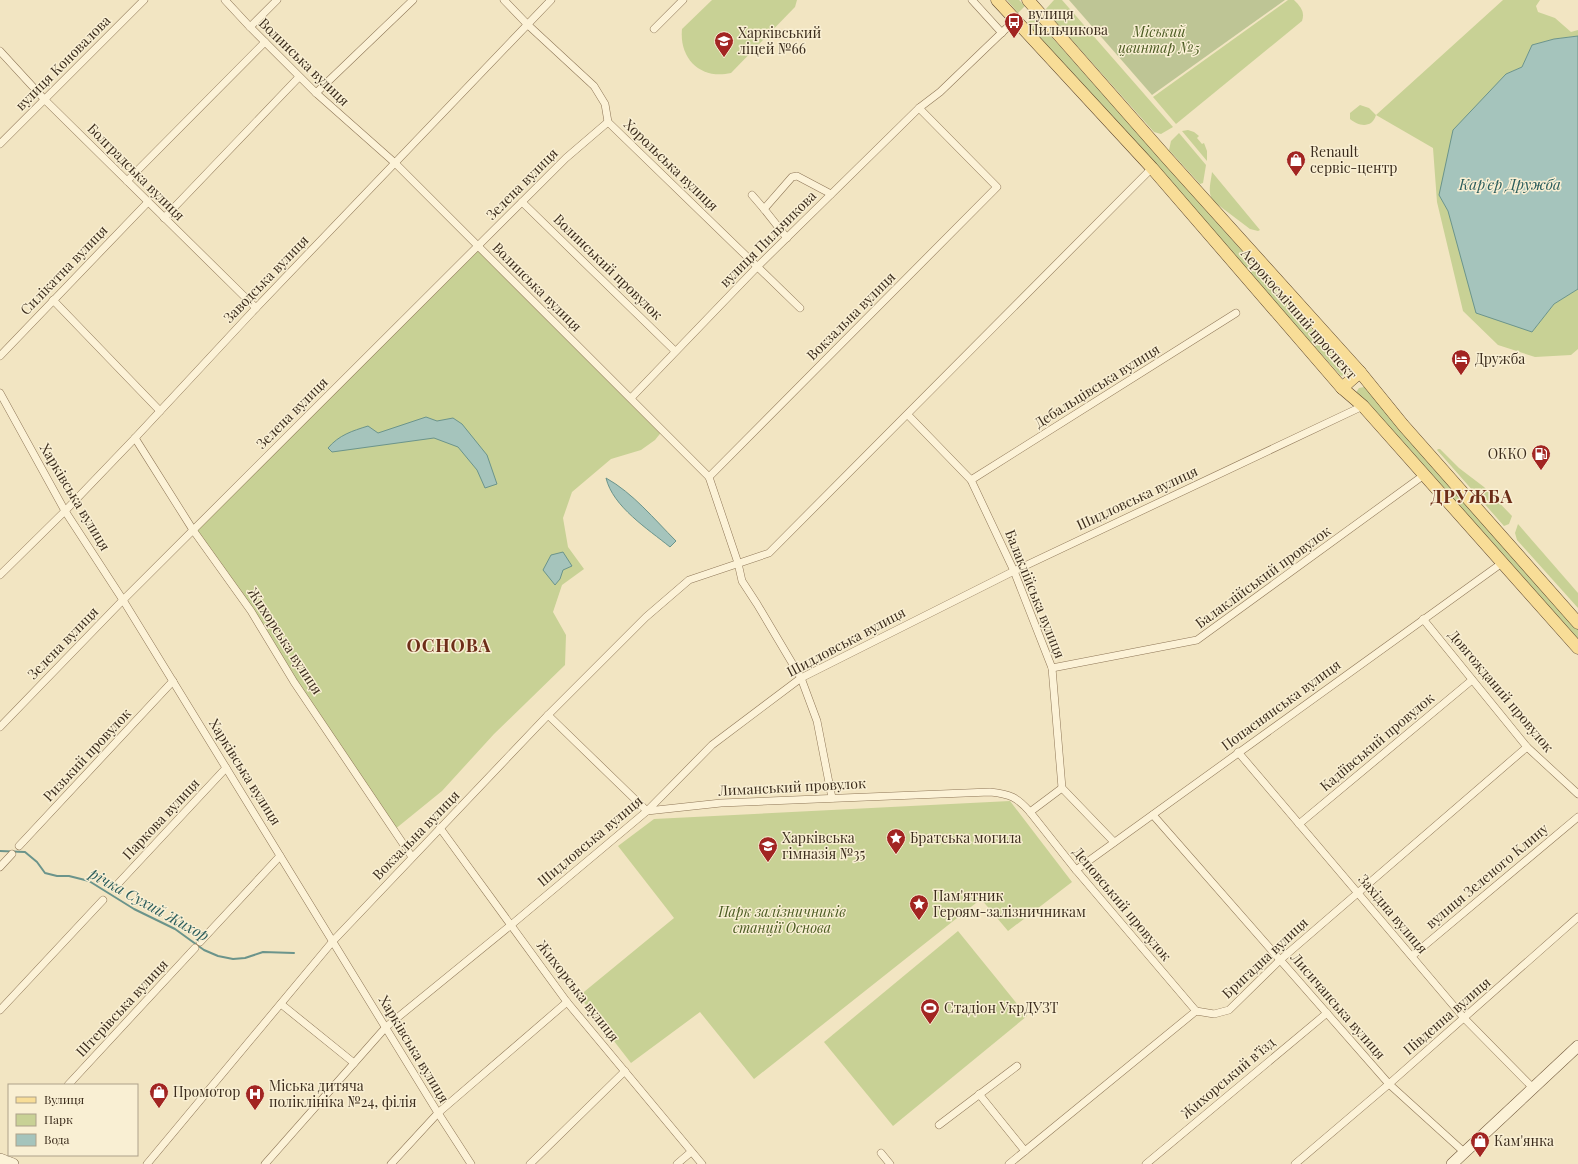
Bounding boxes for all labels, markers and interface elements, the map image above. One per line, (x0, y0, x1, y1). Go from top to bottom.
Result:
place label: вулиця Пильчикова (1028, 4, 1108, 39)
street label: вулиця Коновалова (11, 11, 114, 114)
bus stop icon: вулиця Пильчикова (1003, 11, 1025, 39)
street label: Волинська вулиця (255, 13, 354, 110)
park label: Міський цвинтар №5 (1118, 22, 1200, 57)
place label: Харківський ліцей №66 (738, 23, 822, 58)
school or university icon: Харківський ліцей №66 (713, 30, 735, 58)
street label: Хорольська вулиця (620, 115, 723, 215)
street label: Болградська вулиця (84, 119, 189, 225)
place label: Renault сервіс-центр (1310, 142, 1397, 177)
street label: Зелена вулиця (482, 143, 562, 224)
shop icon: Renault сервіс-центр (1285, 149, 1307, 177)
water label: Кар'єр Дружба (1458, 174, 1561, 194)
street label: вулиця Пильчикова (715, 186, 820, 291)
street label: Волинський провулок (550, 210, 667, 324)
street label: Силікатна вулиця (16, 220, 112, 319)
street label: Заводська вулиця (219, 230, 313, 327)
street label: Волинська вулиця (489, 238, 586, 336)
street label: Аерокосмічний проспект (1237, 243, 1362, 383)
street label: Вокзальна вулиця (802, 267, 899, 364)
street label: Дебальцівська вулиця (1030, 339, 1163, 432)
hotel icon: Дружба (1450, 348, 1472, 376)
place label: Дружба (1475, 349, 1525, 368)
street label: Зелена вулиця (252, 372, 332, 453)
street label: Харківська вулиця (36, 440, 115, 554)
fuel station icon: ОККО (1530, 443, 1552, 471)
place label: ОККО (1488, 444, 1527, 463)
street label: Шидловська вулиця (1073, 461, 1201, 534)
district label: ДРУЖБА (1431, 484, 1513, 508)
street label: Балаклійський провулок (1191, 521, 1334, 632)
street label: Балаклійська вулиця (1001, 527, 1070, 661)
street label: Жихорська вулиця (244, 584, 327, 698)
street label: Зелена вулиця (23, 602, 103, 683)
street label: Шидловська вулиця (783, 602, 909, 681)
street label: Довгожданий провулок (1445, 625, 1558, 756)
district label: ОСНОВА (406, 633, 492, 657)
street label: Попаснянська вулиця (1217, 654, 1345, 754)
street label: Кадіївський провулок (1316, 688, 1438, 795)
street label: Ризький провулок (38, 704, 135, 805)
street label: Харківська вулиця (205, 715, 286, 829)
street label: Паркова вулиця (118, 773, 204, 864)
street label: Лиманський провулок (717, 773, 866, 800)
street label: Вокзальна вулиця (368, 785, 464, 884)
street label: Шидловська вулиця (533, 791, 647, 890)
street label: вулиця Зеленого Клину (1421, 819, 1552, 933)
place icon: Братська могила (885, 827, 907, 855)
place label: Харківська гімназія №35 (782, 828, 866, 863)
place label: Братська могила (910, 828, 1022, 847)
school or university icon: Харківська гімназія №35 (757, 835, 779, 863)
street label: Деповський провулок (1069, 843, 1176, 965)
water label: річка Сухий Жихор (84, 862, 213, 945)
street label: Західна вулиця (1355, 870, 1433, 958)
place label: Пам'ятник Героям-залізничникам (933, 886, 1086, 921)
place icon: Пам'ятник Героям-залізничникам (908, 893, 930, 921)
park label: Парк залізничників станції Основа (717, 902, 846, 937)
street label: Бригадна вулиця (1218, 913, 1312, 1002)
street label: Жихорська вулиця (533, 936, 624, 1046)
street label: Лисичанська вулиця (1286, 947, 1390, 1064)
street label: Штерівська вулиця (71, 954, 172, 1061)
street label: Південна вулиця (1399, 972, 1495, 1059)
street label: Харківська вулиця (375, 992, 454, 1106)
sports icon: Стадіон УкрДУЗТ (919, 997, 941, 1025)
place label: Стадіон УкрДУЗТ (944, 998, 1059, 1017)
street label: Жихорський в’їзд (1177, 1032, 1279, 1123)
place label: Міська дитяча поліклініка №24, філія (269, 1076, 417, 1111)
shop icon: Промотор (148, 1081, 170, 1109)
place label: Промотор (173, 1082, 240, 1101)
hospital icon: Міська дитяча поліклініка №24, філія (244, 1083, 266, 1111)
legend (8, 1084, 138, 1156)
text: Вулиця (44, 1091, 85, 1107)
text: Парк (44, 1111, 73, 1127)
shop icon: Кам'янка (1469, 1130, 1491, 1158)
text: Вода (44, 1131, 70, 1147)
place label: Кам'янка (1494, 1131, 1554, 1150)

